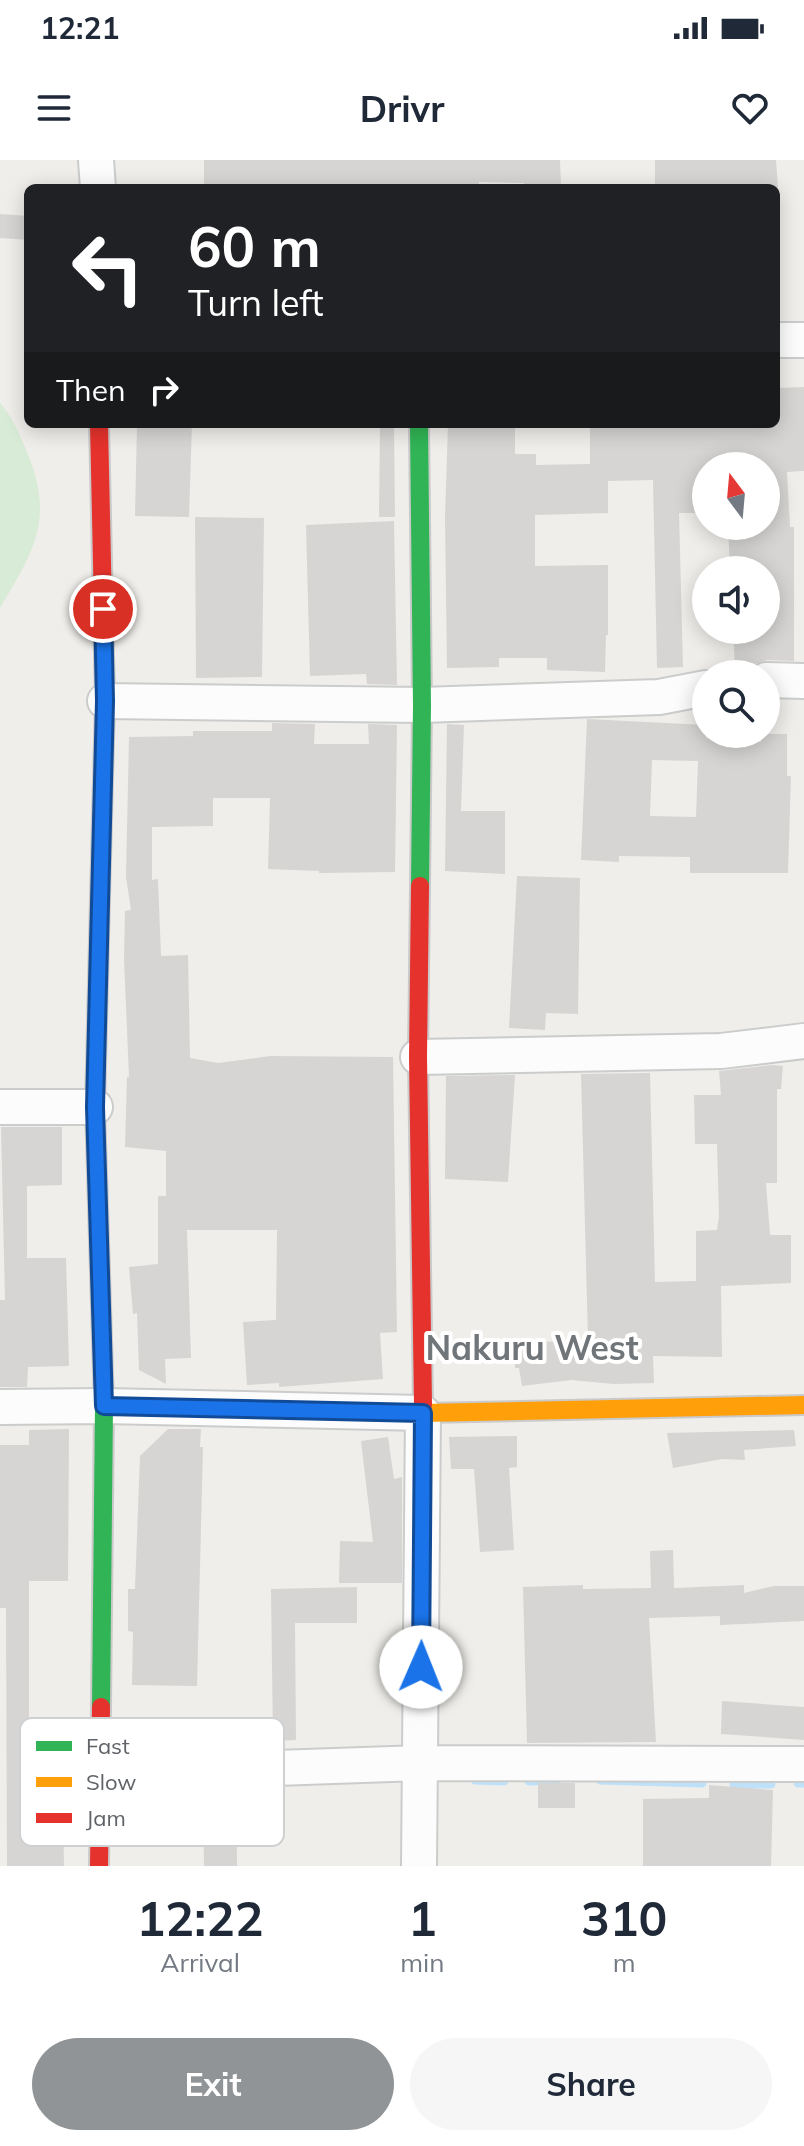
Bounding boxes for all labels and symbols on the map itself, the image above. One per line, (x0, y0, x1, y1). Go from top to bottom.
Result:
north arrow (692, 452, 780, 540)
pin (69, 575, 137, 643)
district label: Nakuru West (425, 1326, 639, 1369)
position arrow (379, 1625, 463, 1709)
legend (20, 1718, 284, 1846)
text: Fast (86, 1732, 130, 1760)
text: Slow (86, 1768, 136, 1796)
text: Jam (86, 1804, 126, 1832)

